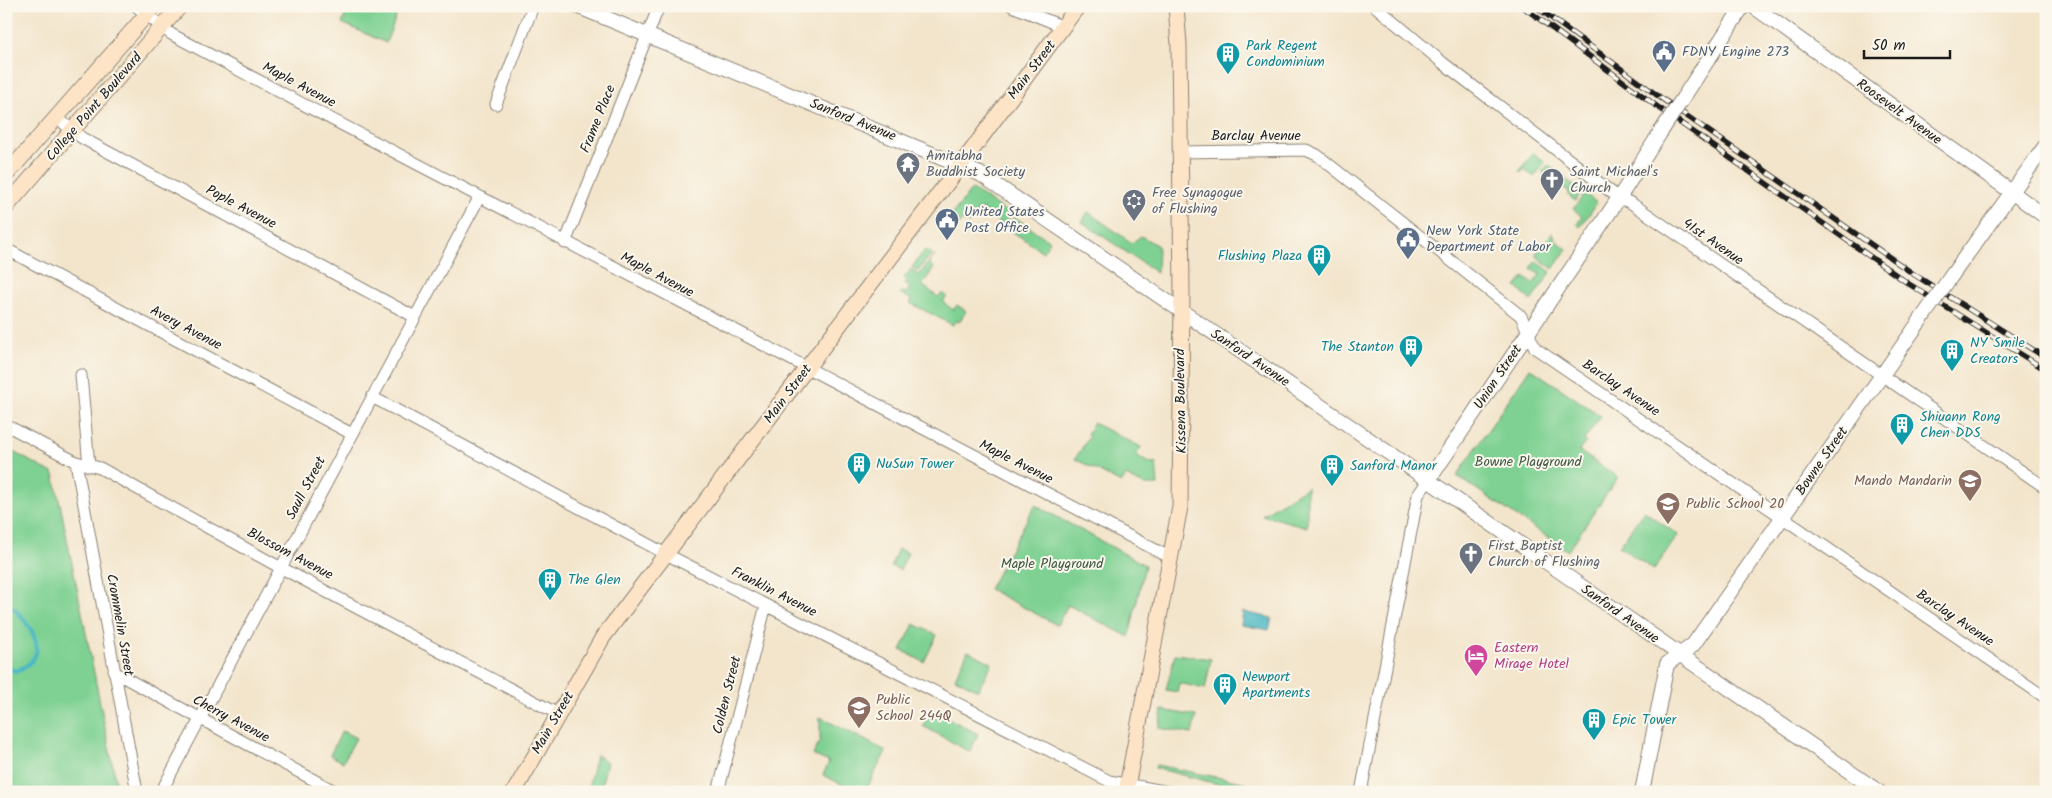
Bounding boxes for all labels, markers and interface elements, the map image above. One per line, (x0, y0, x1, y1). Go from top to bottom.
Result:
scale bar (1864, 28, 1951, 60)
text: 50 m (1872, 34, 1906, 58)
street label: Main Street (1002, 35, 1062, 104)
place label: Park Regent Condominium (1246, 35, 1325, 73)
public building icon: FDNY Engine 273 (1651, 39, 1677, 73)
building icon: Park Regent Condominium (1215, 41, 1241, 75)
place label: FDNY Engine 273 (1682, 41, 1789, 63)
street label: College Point Boulevard (40, 47, 148, 166)
street label: Maple Avenue (258, 56, 340, 114)
street label: Roosevelt Avenue (1852, 73, 1947, 151)
street label: Frame Place (574, 81, 622, 156)
street label: Sanford Avenue (806, 93, 900, 148)
street label: Barclay Avenue (1211, 125, 1302, 147)
place label: Amitabha Buddhist Society (926, 145, 1026, 183)
temple icon: Amitabha Buddhist Society (895, 151, 921, 185)
place label: Saint Michael's Church (1570, 161, 1658, 199)
church icon: Saint Michael's Church (1539, 167, 1565, 201)
street label: Pople Avenue (202, 179, 281, 235)
place label: Free Synagogue of Flushing (1152, 182, 1244, 220)
synagogue icon: Free Synagogue of Flushing (1121, 188, 1147, 222)
place label: United States Post Office (964, 201, 1045, 239)
public building icon: United States Post Office (934, 207, 960, 241)
street label: 41st Avenue (1678, 213, 1749, 272)
place label: New York State Department of Labor (1426, 220, 1552, 258)
public building icon: New York State Department of Labor (1395, 226, 1421, 260)
building icon: Flushing Plaza (1306, 243, 1332, 277)
place label: Flushing Plaza (1218, 245, 1302, 267)
street label: Maple Avenue (616, 246, 698, 304)
street label: Avery Avenue (146, 300, 227, 357)
street label: Sanford Avenue (1206, 323, 1295, 393)
place label: NY Smile Creators (1970, 332, 2025, 370)
building icon: The Stanton (1398, 334, 1424, 368)
place label: The Stanton (1321, 336, 1394, 358)
building icon: NY Smile Creators (1939, 338, 1965, 372)
street label: Union Street (1468, 340, 1528, 414)
street label: Kissena Boulevard (1169, 347, 1193, 454)
street label: Barclay Avenue (1578, 354, 1665, 423)
street label: Main Street (758, 359, 818, 428)
place label: Shiuann Rong Chen DDS (1920, 406, 2001, 444)
building icon: Shiuann Rong Chen DDS (1889, 412, 1915, 446)
street label: Bowne Street (1790, 422, 1854, 500)
street label: Maple Avenue (975, 434, 1058, 490)
building icon: NuSun Tower (846, 451, 872, 485)
park label: Bowne Playground (1474, 451, 1583, 473)
street label: Saull Street (280, 452, 332, 524)
place label: NuSun Tower (876, 453, 955, 475)
building icon: Sanford Manor (1319, 453, 1345, 487)
place label: Sanford Manor (1350, 455, 1438, 477)
school or university icon: Mando Mandarin (1957, 468, 1983, 502)
place label: Mando Mandarin (1854, 470, 1952, 492)
school or university icon: Public School 20 (1655, 491, 1681, 525)
place label: Public School 20 (1686, 493, 1784, 515)
street label: Blossom Avenue (243, 522, 338, 586)
place label: First Baptist Church of Flushing (1488, 535, 1600, 573)
church icon: First Baptist Church of Flushing (1458, 541, 1484, 575)
park label: Maple Playground (1001, 553, 1104, 575)
street label: Franklin Avenue (727, 561, 821, 623)
building icon: The Glen (537, 567, 563, 601)
place label: The Glen (568, 569, 621, 591)
street label: Crommelin Street (100, 572, 140, 678)
street label: Sanford Avenue (1576, 579, 1664, 650)
street label: Barclay Avenue (1912, 584, 1999, 653)
place label: Eastern Mirage Hotel (1494, 637, 1570, 675)
hotel icon: Eastern Mirage Hotel (1463, 643, 1489, 677)
street label: Colden Street (707, 653, 747, 736)
place label: Newport Apartments (1242, 666, 1310, 704)
building icon: Newport Apartments (1212, 672, 1238, 706)
street label: Main Street (526, 687, 580, 759)
street label: Cherry Avenue (188, 689, 274, 749)
place label: Public School 244Q (876, 689, 951, 727)
school or university icon: Public School 244Q (846, 695, 872, 729)
building icon: Epic Tower (1581, 707, 1607, 741)
place label: Epic Tower (1612, 709, 1678, 731)

